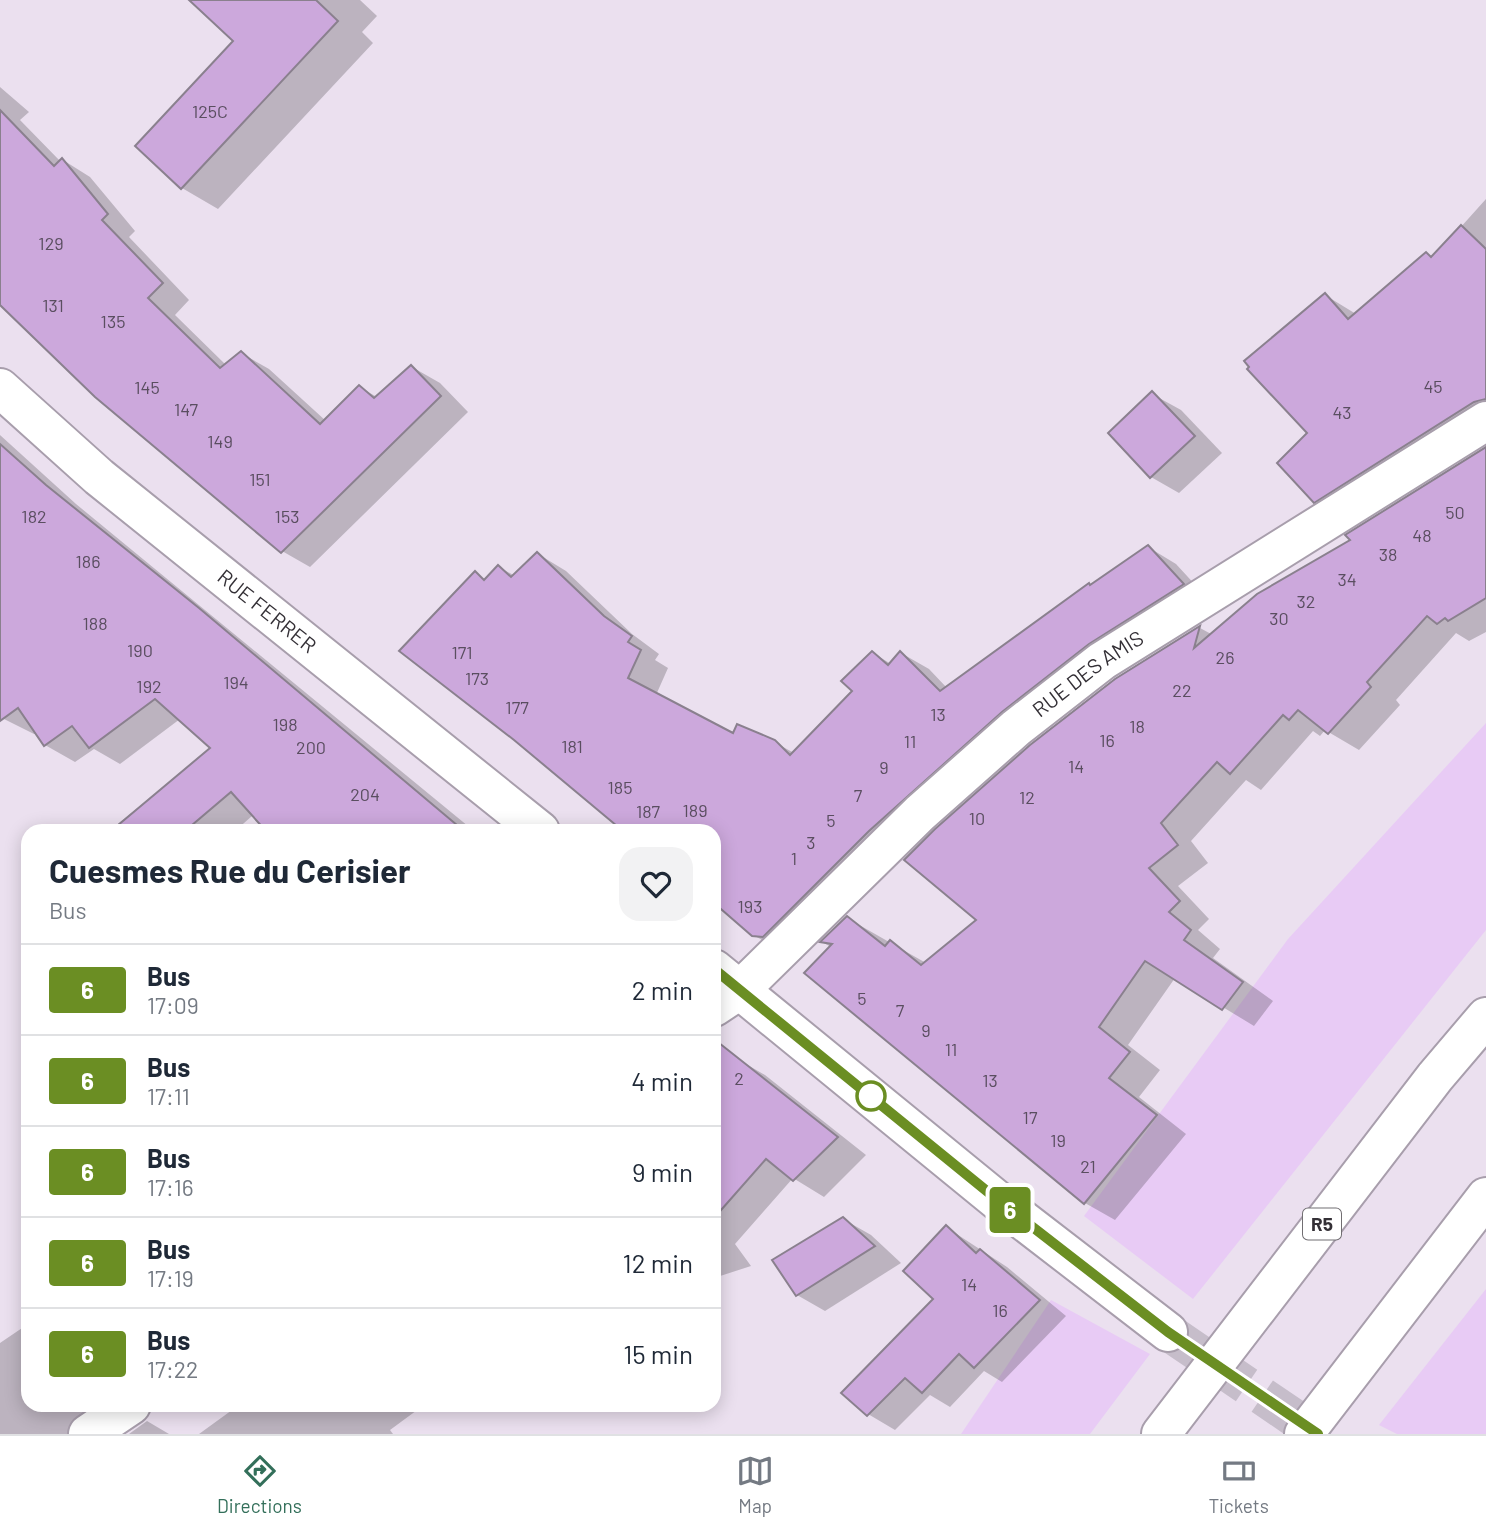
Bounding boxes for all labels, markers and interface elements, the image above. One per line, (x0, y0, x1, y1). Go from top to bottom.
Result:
house number: 125C (192, 100, 228, 122)
house number: 129 (38, 232, 64, 254)
house number: 131 (42, 294, 64, 316)
house number: 135 (101, 310, 125, 332)
house number: 45 (1423, 375, 1443, 397)
house number: 145 (134, 376, 160, 398)
house number: 147 (174, 398, 199, 420)
house number: 43 (1332, 401, 1352, 423)
house number: 149 (207, 430, 233, 452)
house number: 151 (249, 468, 271, 490)
house number: 50 (1445, 501, 1465, 523)
house number: 182 (21, 505, 47, 527)
house number: 153 (275, 505, 299, 527)
house number: 48 (1412, 524, 1432, 546)
house number: 38 (1379, 543, 1397, 565)
house number: 186 (76, 550, 100, 572)
street label: RUE FERRER (213, 563, 322, 657)
house number: 34 (1337, 568, 1357, 590)
house number: 32 (1297, 590, 1315, 612)
house number: 30 (1269, 607, 1289, 629)
house number: 188 (82, 612, 108, 634)
street label: RUE DES AMIS (1027, 624, 1148, 721)
house number: 190 (127, 639, 153, 661)
house number: 171 (451, 641, 473, 663)
house number: 26 (1216, 646, 1234, 668)
house number: 173 (465, 667, 489, 689)
house number: 194 (223, 671, 249, 693)
house number: 192 (136, 675, 162, 697)
house number: 22 (1172, 679, 1192, 701)
house number: 177 (505, 696, 529, 718)
house number: 13 (930, 703, 946, 725)
house number: 198 (272, 713, 298, 735)
house number: 18 (1129, 715, 1145, 737)
house number: 16 (1099, 729, 1115, 751)
house number: 11 (904, 730, 916, 752)
house number: 181 (561, 735, 583, 757)
house number: 200 (296, 736, 326, 758)
house number: 14 (1068, 755, 1084, 777)
house number: 9 (879, 756, 889, 778)
house number: 185 (608, 776, 632, 798)
house number: 204 (350, 783, 380, 805)
house number: 7 (854, 784, 863, 806)
house number: 12 (1019, 786, 1035, 808)
house number: 189 (682, 799, 708, 821)
house number: 187 (636, 800, 661, 822)
house number: 10 (969, 807, 985, 829)
house number: 5 (826, 809, 836, 831)
house number: 3 (806, 831, 816, 853)
button: heart (619, 847, 693, 921)
house number: 1 (791, 847, 797, 869)
text: Cuesmes Rue du Cerisier (49, 850, 411, 890)
house number: 193 (738, 895, 762, 917)
text: Bus (49, 896, 87, 924)
text: Bus (147, 960, 190, 991)
text: 2 min (632, 974, 693, 1005)
text: 6 (81, 975, 94, 1004)
house number: 5 (857, 987, 867, 1009)
text: 17:09 (147, 991, 199, 1019)
house number: 7 (896, 999, 905, 1021)
house number: 9 (921, 1019, 931, 1041)
house number: 11 (945, 1038, 957, 1060)
text: Bus (147, 1051, 190, 1082)
text: 4 min (631, 1065, 693, 1096)
text: 6 (81, 1066, 94, 1095)
house number: 2 (734, 1067, 744, 1089)
house number: 13 (982, 1069, 998, 1091)
unlabelled marker (856, 1081, 886, 1111)
text: 17:11 (147, 1082, 190, 1110)
house number: 17 (1023, 1106, 1038, 1128)
house number: 19 (1050, 1129, 1066, 1151)
text: Bus (147, 1142, 190, 1173)
house number: 21 (1080, 1155, 1096, 1177)
text: 9 min (632, 1156, 693, 1187)
text: 6 (81, 1157, 94, 1186)
text: 17:16 (147, 1173, 194, 1201)
line badge: 6 (987, 1187, 1033, 1233)
text: 6 (1004, 1195, 1016, 1224)
road number: R5 (1303, 1208, 1341, 1240)
text: Bus (147, 1233, 190, 1264)
text: 12 min (623, 1247, 693, 1278)
text: 6 (81, 1248, 94, 1277)
text: 17:19 (147, 1264, 194, 1292)
house number: 14 (961, 1273, 977, 1295)
house number: 16 (992, 1299, 1008, 1321)
text: Bus (147, 1324, 190, 1355)
text: 15 min (623, 1338, 693, 1369)
text: 6 (81, 1339, 94, 1368)
text: 17:22 (147, 1355, 198, 1383)
tab: Directions (217, 1452, 302, 1517)
tab: Map (736, 1452, 774, 1517)
tab: Tickets (1208, 1452, 1269, 1517)

